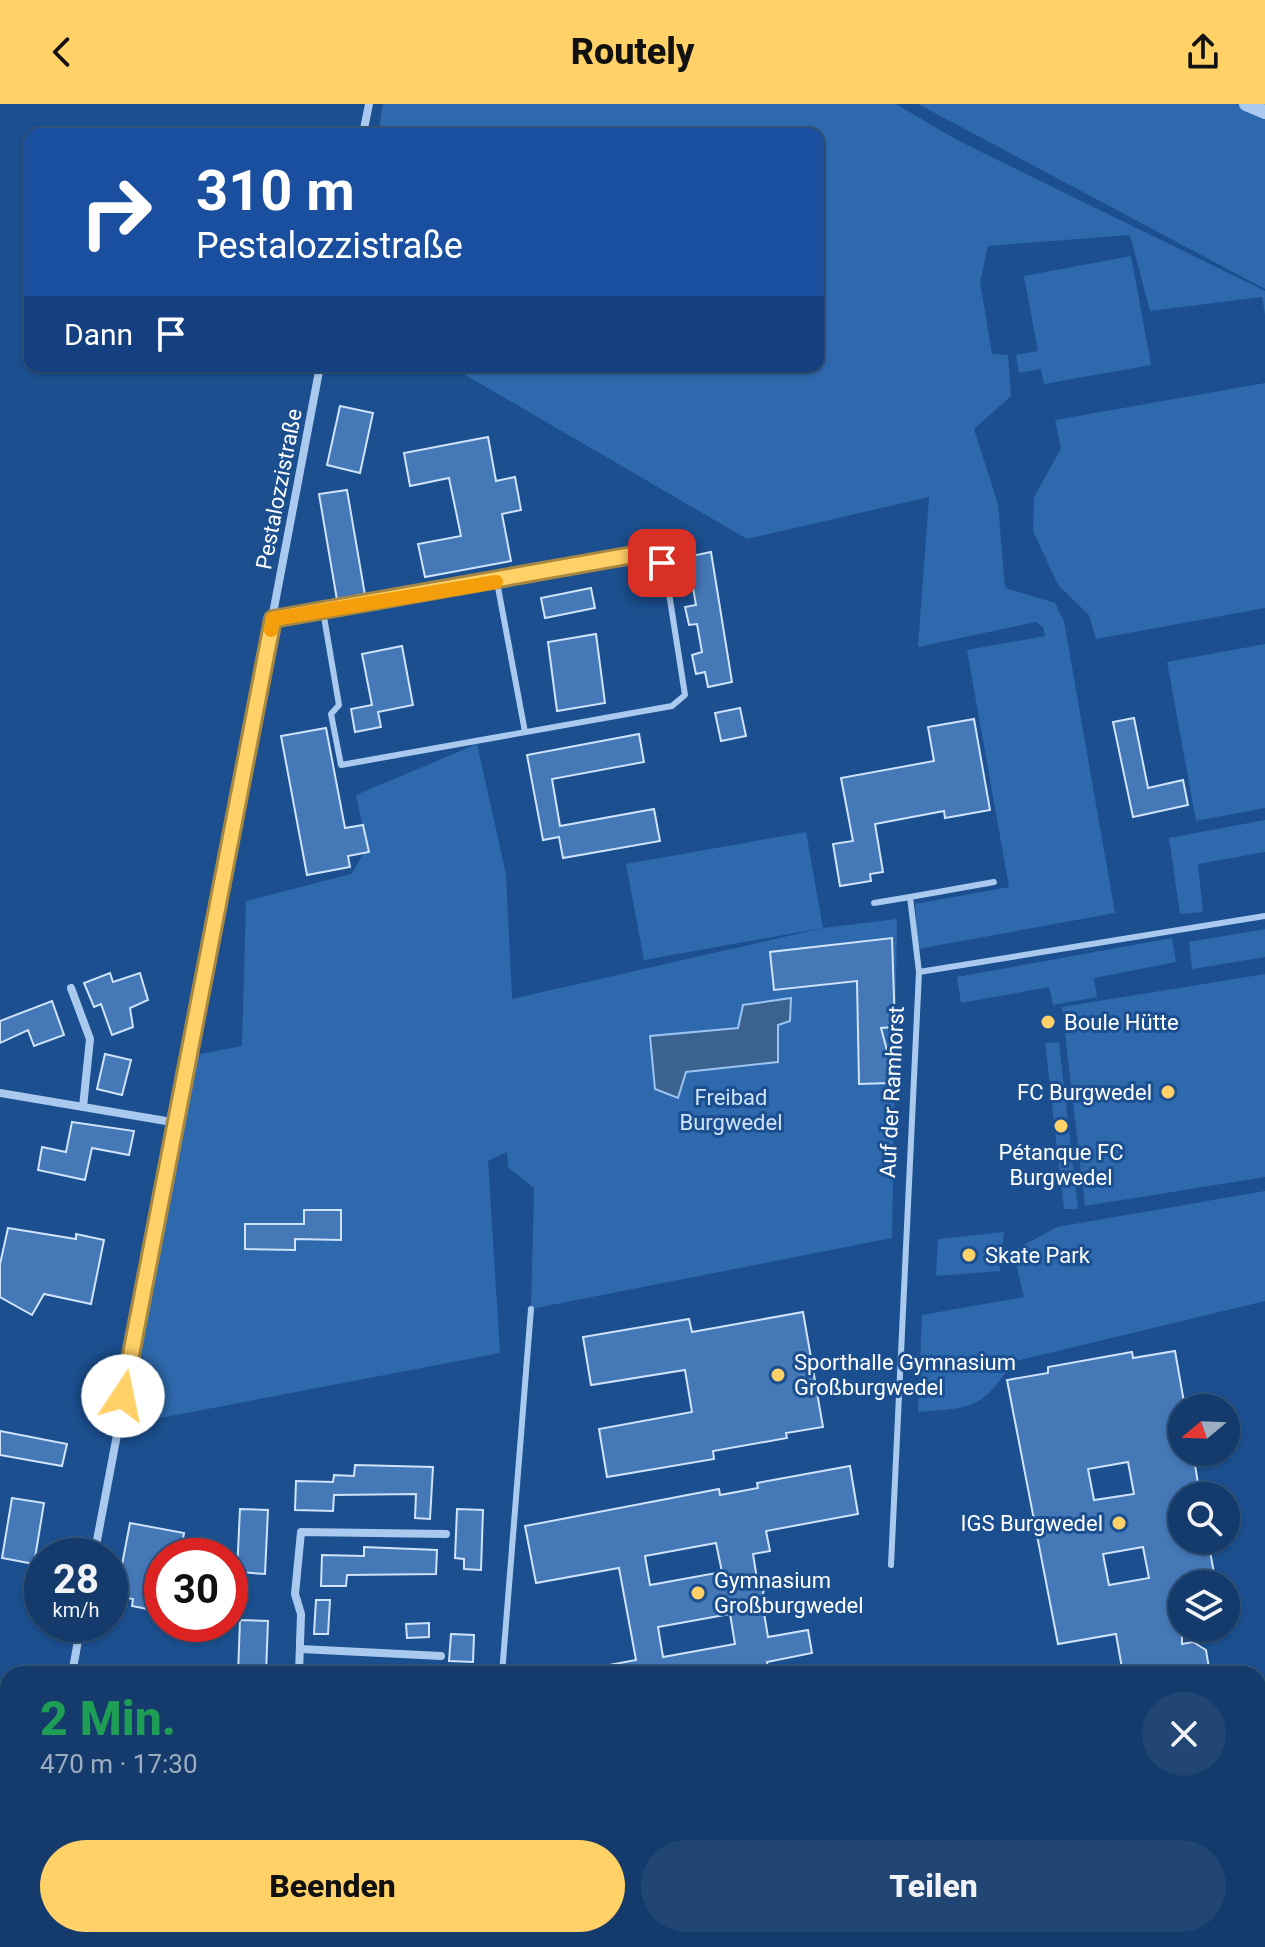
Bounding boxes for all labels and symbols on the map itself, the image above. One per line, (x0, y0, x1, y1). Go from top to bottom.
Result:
street label: Pestalozzistraße (251, 407, 307, 571)
pin (628, 529, 696, 597)
street label: Auf der Ramhorst (875, 1005, 909, 1179)
place label: Boule Hütte (1064, 1010, 1179, 1035)
marker: Boule Hütte (1039, 1013, 1057, 1031)
place label: FC Burgwedel (1017, 1080, 1152, 1105)
marker: FC Burgwedel (1159, 1083, 1177, 1101)
park label: Freibad Burgwedel (679, 1085, 783, 1135)
marker: Pétanque FC Burgwedel (1052, 1117, 1070, 1135)
place label: Pétanque FC Burgwedel (999, 1140, 1123, 1190)
place label: Skate Park (985, 1243, 1091, 1268)
marker: Skate Park (960, 1246, 978, 1264)
place label: Sporthalle Gymnasium Großburgwedel (794, 1350, 1016, 1400)
position arrow (81, 1354, 165, 1438)
marker: Sporthalle Gymnasium Großburgwedel (769, 1366, 787, 1384)
north arrow (1168, 1394, 1240, 1466)
place label: IGS Burgwedel (960, 1511, 1103, 1536)
marker: IGS Burgwedel (1110, 1514, 1128, 1532)
speed limit sign: 30 (144, 1538, 248, 1642)
place label: Gymnasium Großburgwedel (714, 1568, 864, 1618)
marker: Gymnasium Großburgwedel (689, 1584, 707, 1602)

